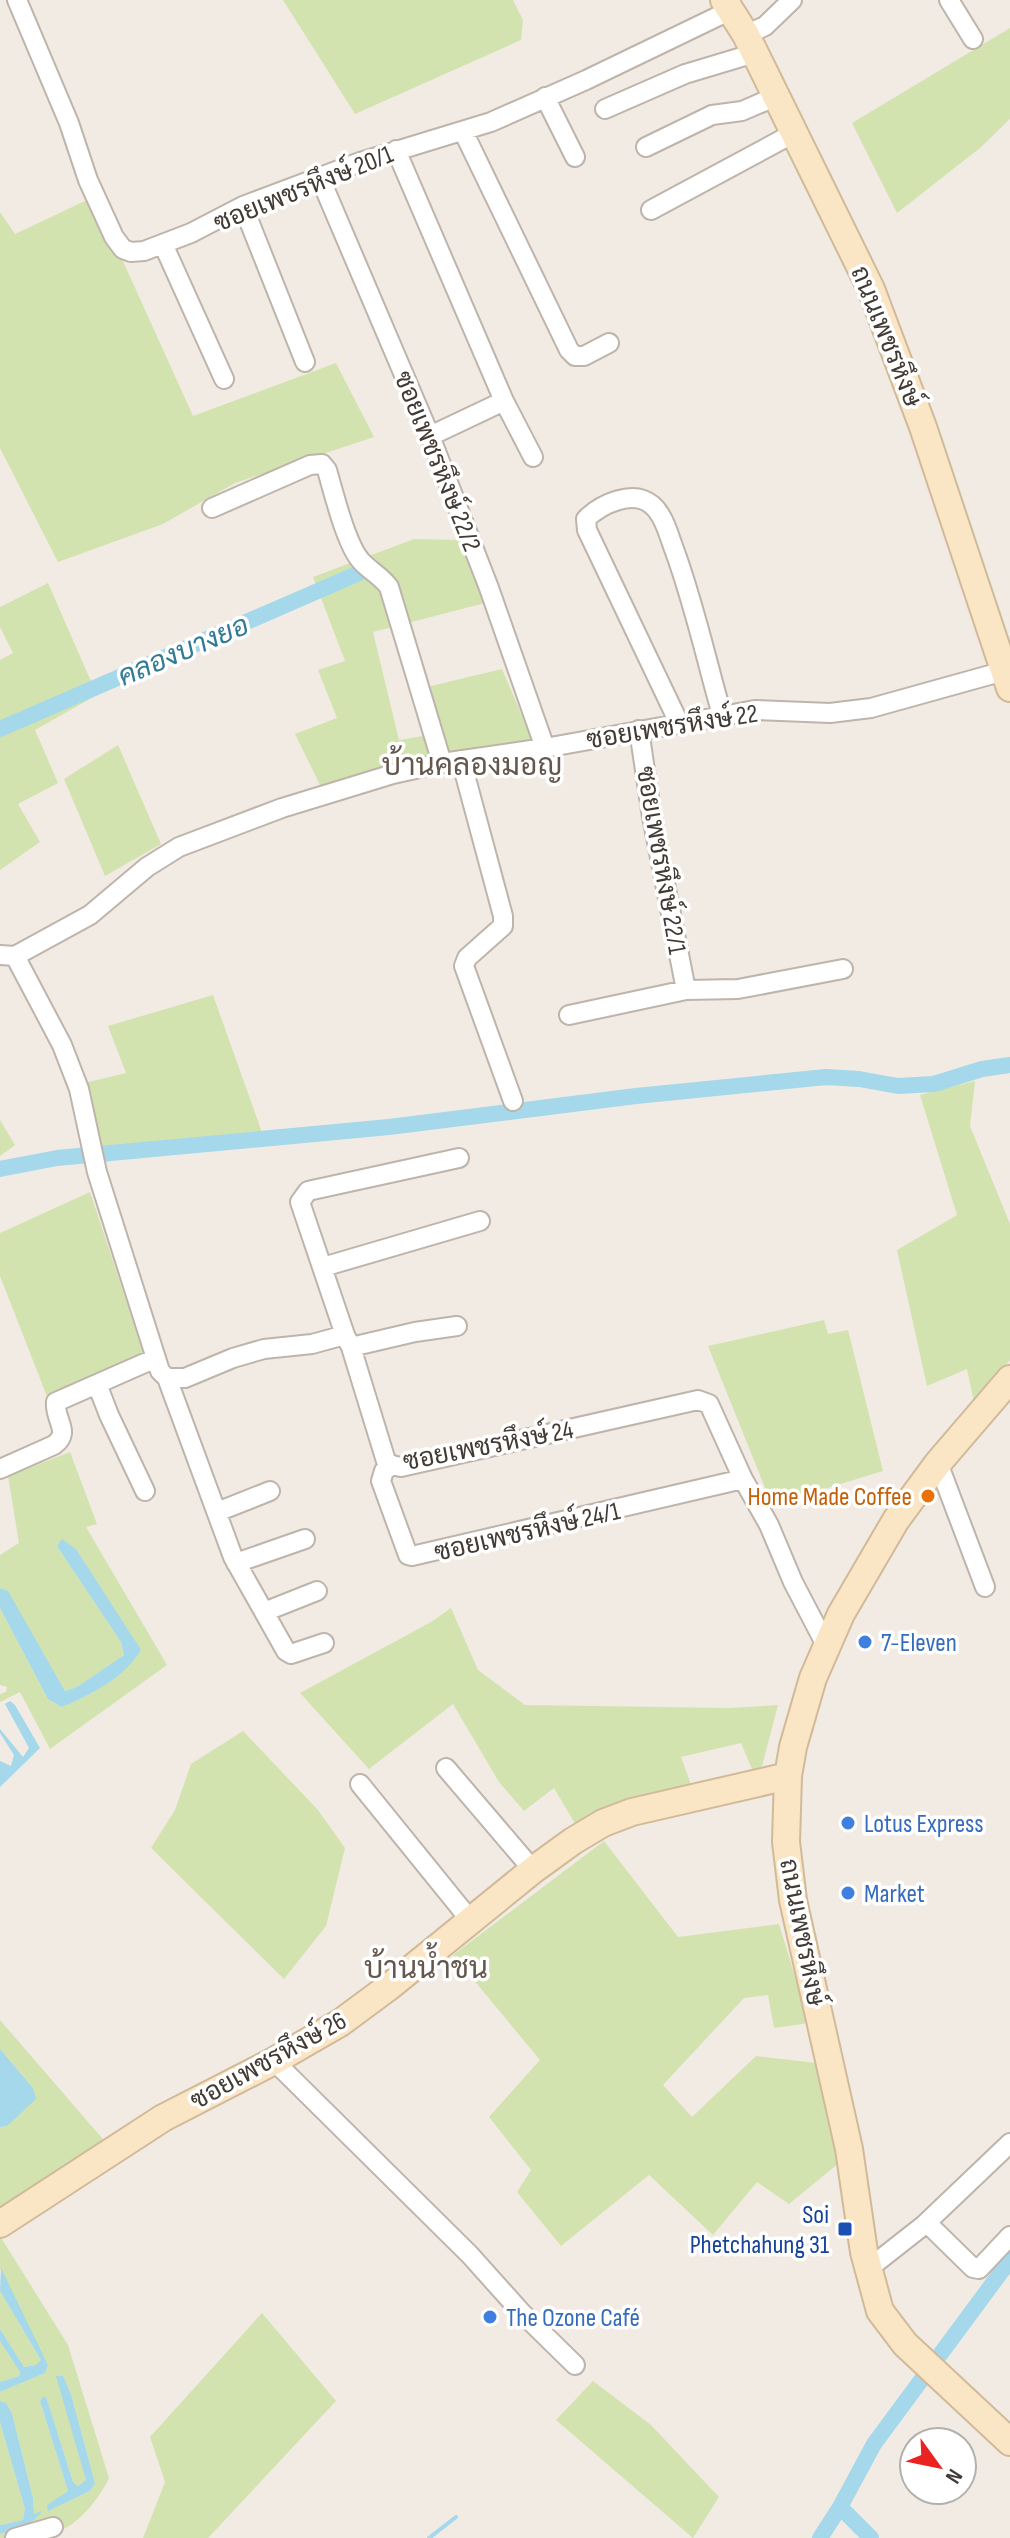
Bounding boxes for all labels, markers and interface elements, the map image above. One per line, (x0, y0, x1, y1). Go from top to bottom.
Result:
street label: ซอยเพชรหึงษ์ 20/1 (208, 137, 398, 239)
street label: ถนนเพชรหึงษ์ (843, 260, 931, 412)
street label: ซอยเพชรหึงษ์ 22/2 (386, 366, 490, 556)
water label: คลองบางยอ (113, 609, 254, 694)
street label: ซอยเพชรหึงษ์ 22 (584, 696, 760, 756)
district label: บ้านคลองมอญ (382, 744, 562, 784)
street label: ซอยเพชรหึงษ์ 22/1 (629, 763, 695, 957)
street label: ซอยเพชรหึงษ์ 24 (400, 1412, 576, 1478)
place label: Home Made Coffee (747, 1482, 912, 1513)
marker: Home Made Coffee (919, 1487, 937, 1505)
street label: ซอยเพชรหึงษ์ 24/1 (431, 1493, 623, 1569)
place label: 7-Eleven (881, 1628, 957, 1659)
marker: 7-Eleven (856, 1633, 874, 1651)
place label: Lotus Express (864, 1809, 984, 1840)
marker: Lotus Express (839, 1814, 857, 1832)
street label: ถนนเพชรหึงษ์ (772, 1855, 834, 2009)
place label: Market (864, 1879, 925, 1910)
marker: Market (839, 1884, 857, 1902)
district label: บ้านน้ำชน (364, 1941, 488, 1987)
street label: ซอยเพชรหึงษ์ 26 (184, 2003, 352, 2117)
place label: Soi Phetchahung 31 (690, 2200, 829, 2261)
marker: Soi Phetchahung 31 (836, 2220, 854, 2238)
place label: The Ozone Café (506, 2303, 640, 2334)
marker: The Ozone Café (481, 2308, 499, 2326)
north arrow (898, 2426, 978, 2506)
text: N (939, 2464, 968, 2488)

